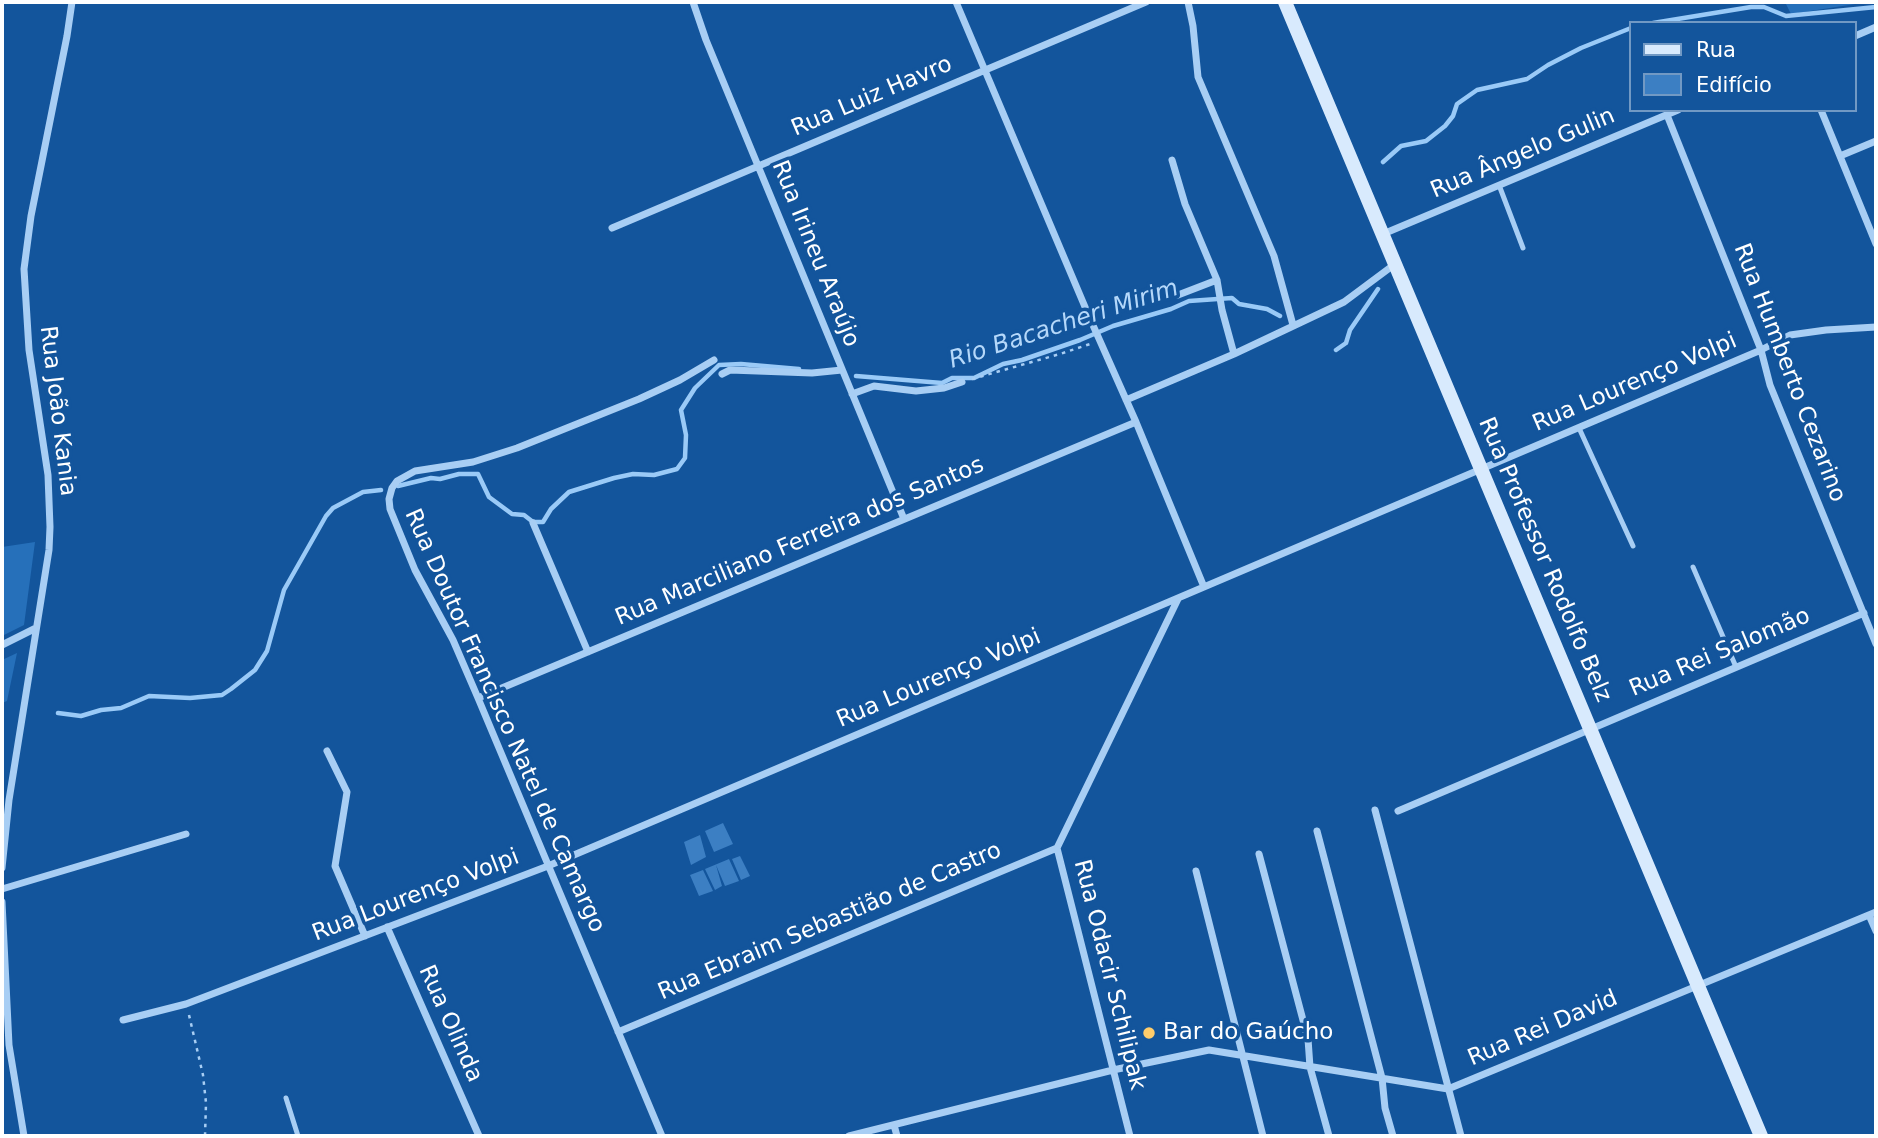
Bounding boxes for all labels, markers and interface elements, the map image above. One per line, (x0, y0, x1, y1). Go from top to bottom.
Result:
legend (1630, 21, 1857, 112)
text: Rua (1696, 38, 1736, 62)
street label: Rua Luiz Havro (788, 51, 956, 143)
text: Edifício (1696, 73, 1772, 97)
street label: Rua Ângelo Gulin (1427, 103, 1619, 205)
street label: Rua Irineu Araújo (765, 157, 865, 351)
street label: Rua Humberto Cezarino (1727, 240, 1851, 506)
water label: Rio Bacacheri Mirim (946, 274, 1182, 376)
street label: Rua João Kania (33, 324, 81, 498)
street label: Rua Lourenço Volpi (1529, 327, 1741, 439)
street label: Rua Professor Rodolfo Belz (1471, 414, 1617, 706)
street label: Rua Marciliano Ferreira dos Santos (612, 452, 988, 632)
street label: Rua Doutor Francisco Natel de Camargo (398, 505, 610, 937)
street label: Rua Rei Salomão (1626, 603, 1814, 703)
street label: Rua Lourenço Volpi (833, 623, 1045, 735)
street label: Rua Ebraim Sebastião de Castro (654, 837, 1006, 1007)
street label: Rua Lourenço Volpi (309, 844, 523, 948)
street label: Rua Odacir Schilipak (1067, 857, 1151, 1093)
street label: Rua Olinda (412, 961, 488, 1087)
street label: Rua Rei David (1464, 985, 1622, 1073)
place label: Bar do Gaúcho (1163, 1019, 1333, 1047)
marker: Bar do Gaúcho (1141, 1025, 1157, 1041)

